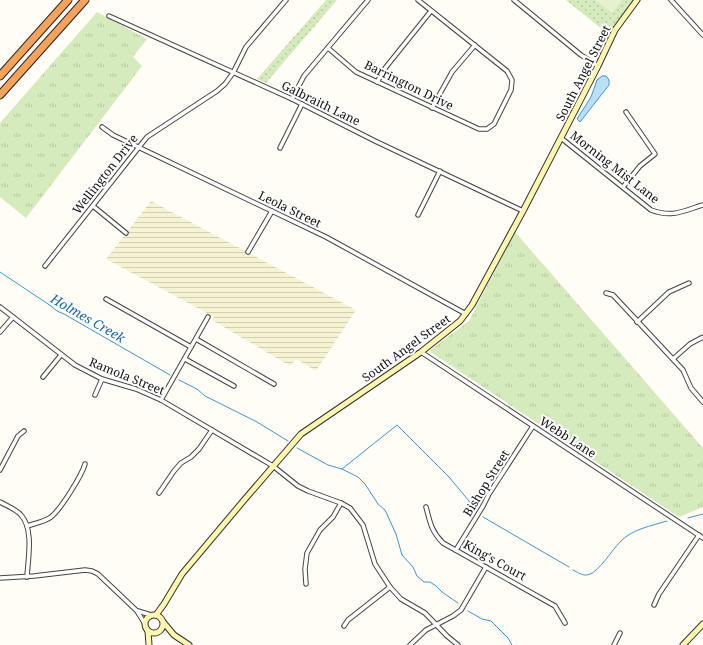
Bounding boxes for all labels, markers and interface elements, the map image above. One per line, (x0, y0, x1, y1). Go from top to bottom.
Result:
street label: South Angel Street (551, 22, 615, 124)
street label: Barrington Drive (361, 56, 457, 114)
street label: Galbraith Lane (279, 77, 363, 129)
street label: Morning Mist Lane (567, 127, 663, 207)
street label: Wellington Drive (68, 130, 142, 218)
street label: Leola Street (256, 186, 324, 232)
water label: Holmes Creek (47, 289, 129, 347)
street label: South Angel Street (358, 310, 454, 386)
street label: Ramola Street (87, 353, 167, 399)
street label: Webb Lane (536, 412, 600, 462)
street label: Bishop Street (459, 446, 513, 520)
street label: King's Court (461, 536, 529, 584)

